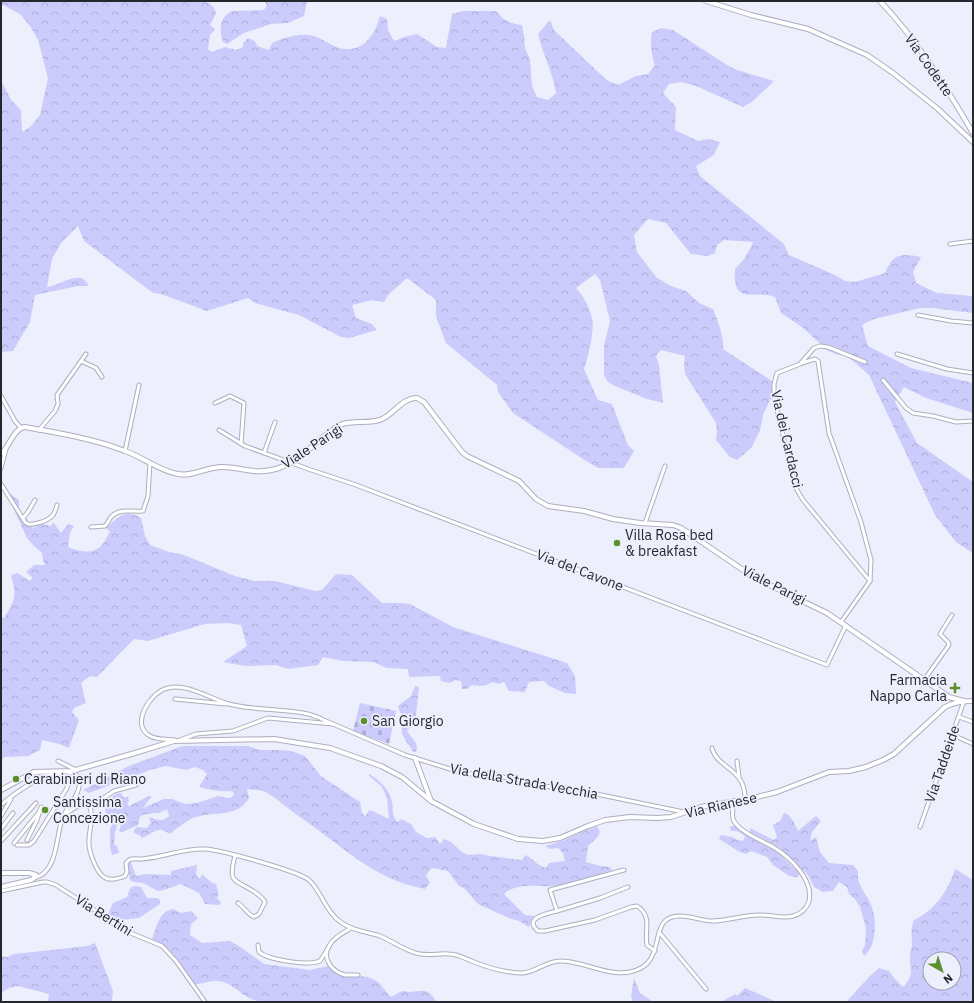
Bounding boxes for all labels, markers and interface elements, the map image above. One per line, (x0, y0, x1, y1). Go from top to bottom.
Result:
street label: Via Codette (901, 30, 957, 100)
street label: Via dei Cardacci (767, 388, 807, 490)
street label: Viale Parigi (278, 419, 346, 473)
place label: Villa Rosa bed & breakfast (625, 526, 713, 560)
marker: Villa Rosa bed & breakfast (612, 538, 622, 548)
street label: Via del Cavone (534, 545, 626, 595)
street label: Viale Parigi (739, 561, 809, 609)
place label: Farmacia Nappo Carla (870, 671, 948, 705)
marker: Farmacia Nappo Carla (950, 683, 960, 693)
place label: San Giorgio (372, 712, 444, 730)
marker: San Giorgio (359, 716, 369, 726)
street label: Via Taddeide (920, 723, 964, 805)
street label: Via della Strada Vecchia (448, 759, 600, 803)
place label: Carabinieri di Riano (24, 770, 146, 788)
marker: Carabinieri di Riano (11, 774, 21, 784)
street label: Via Rianese (683, 788, 759, 822)
place label: Santissima Concezione (53, 793, 126, 827)
marker: Santissima Concezione (40, 805, 50, 815)
street label: Via Bertini (72, 890, 136, 940)
north arrow (922, 951, 962, 991)
text: N (941, 971, 956, 987)

